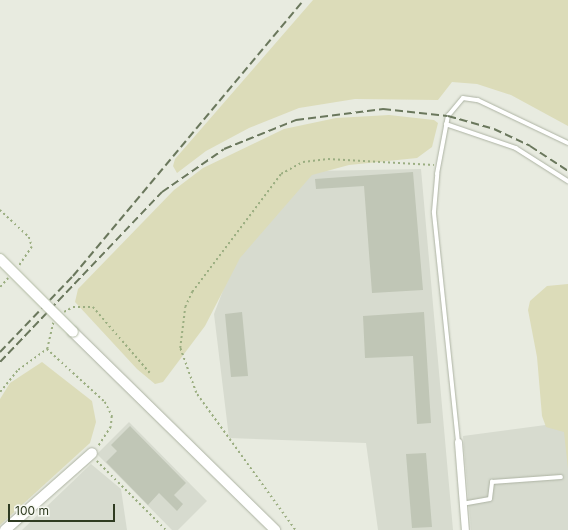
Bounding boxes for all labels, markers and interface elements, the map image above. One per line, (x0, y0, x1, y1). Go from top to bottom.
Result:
scale bar (10, 496, 117, 522)
text: 100 m (15, 503, 49, 518)

